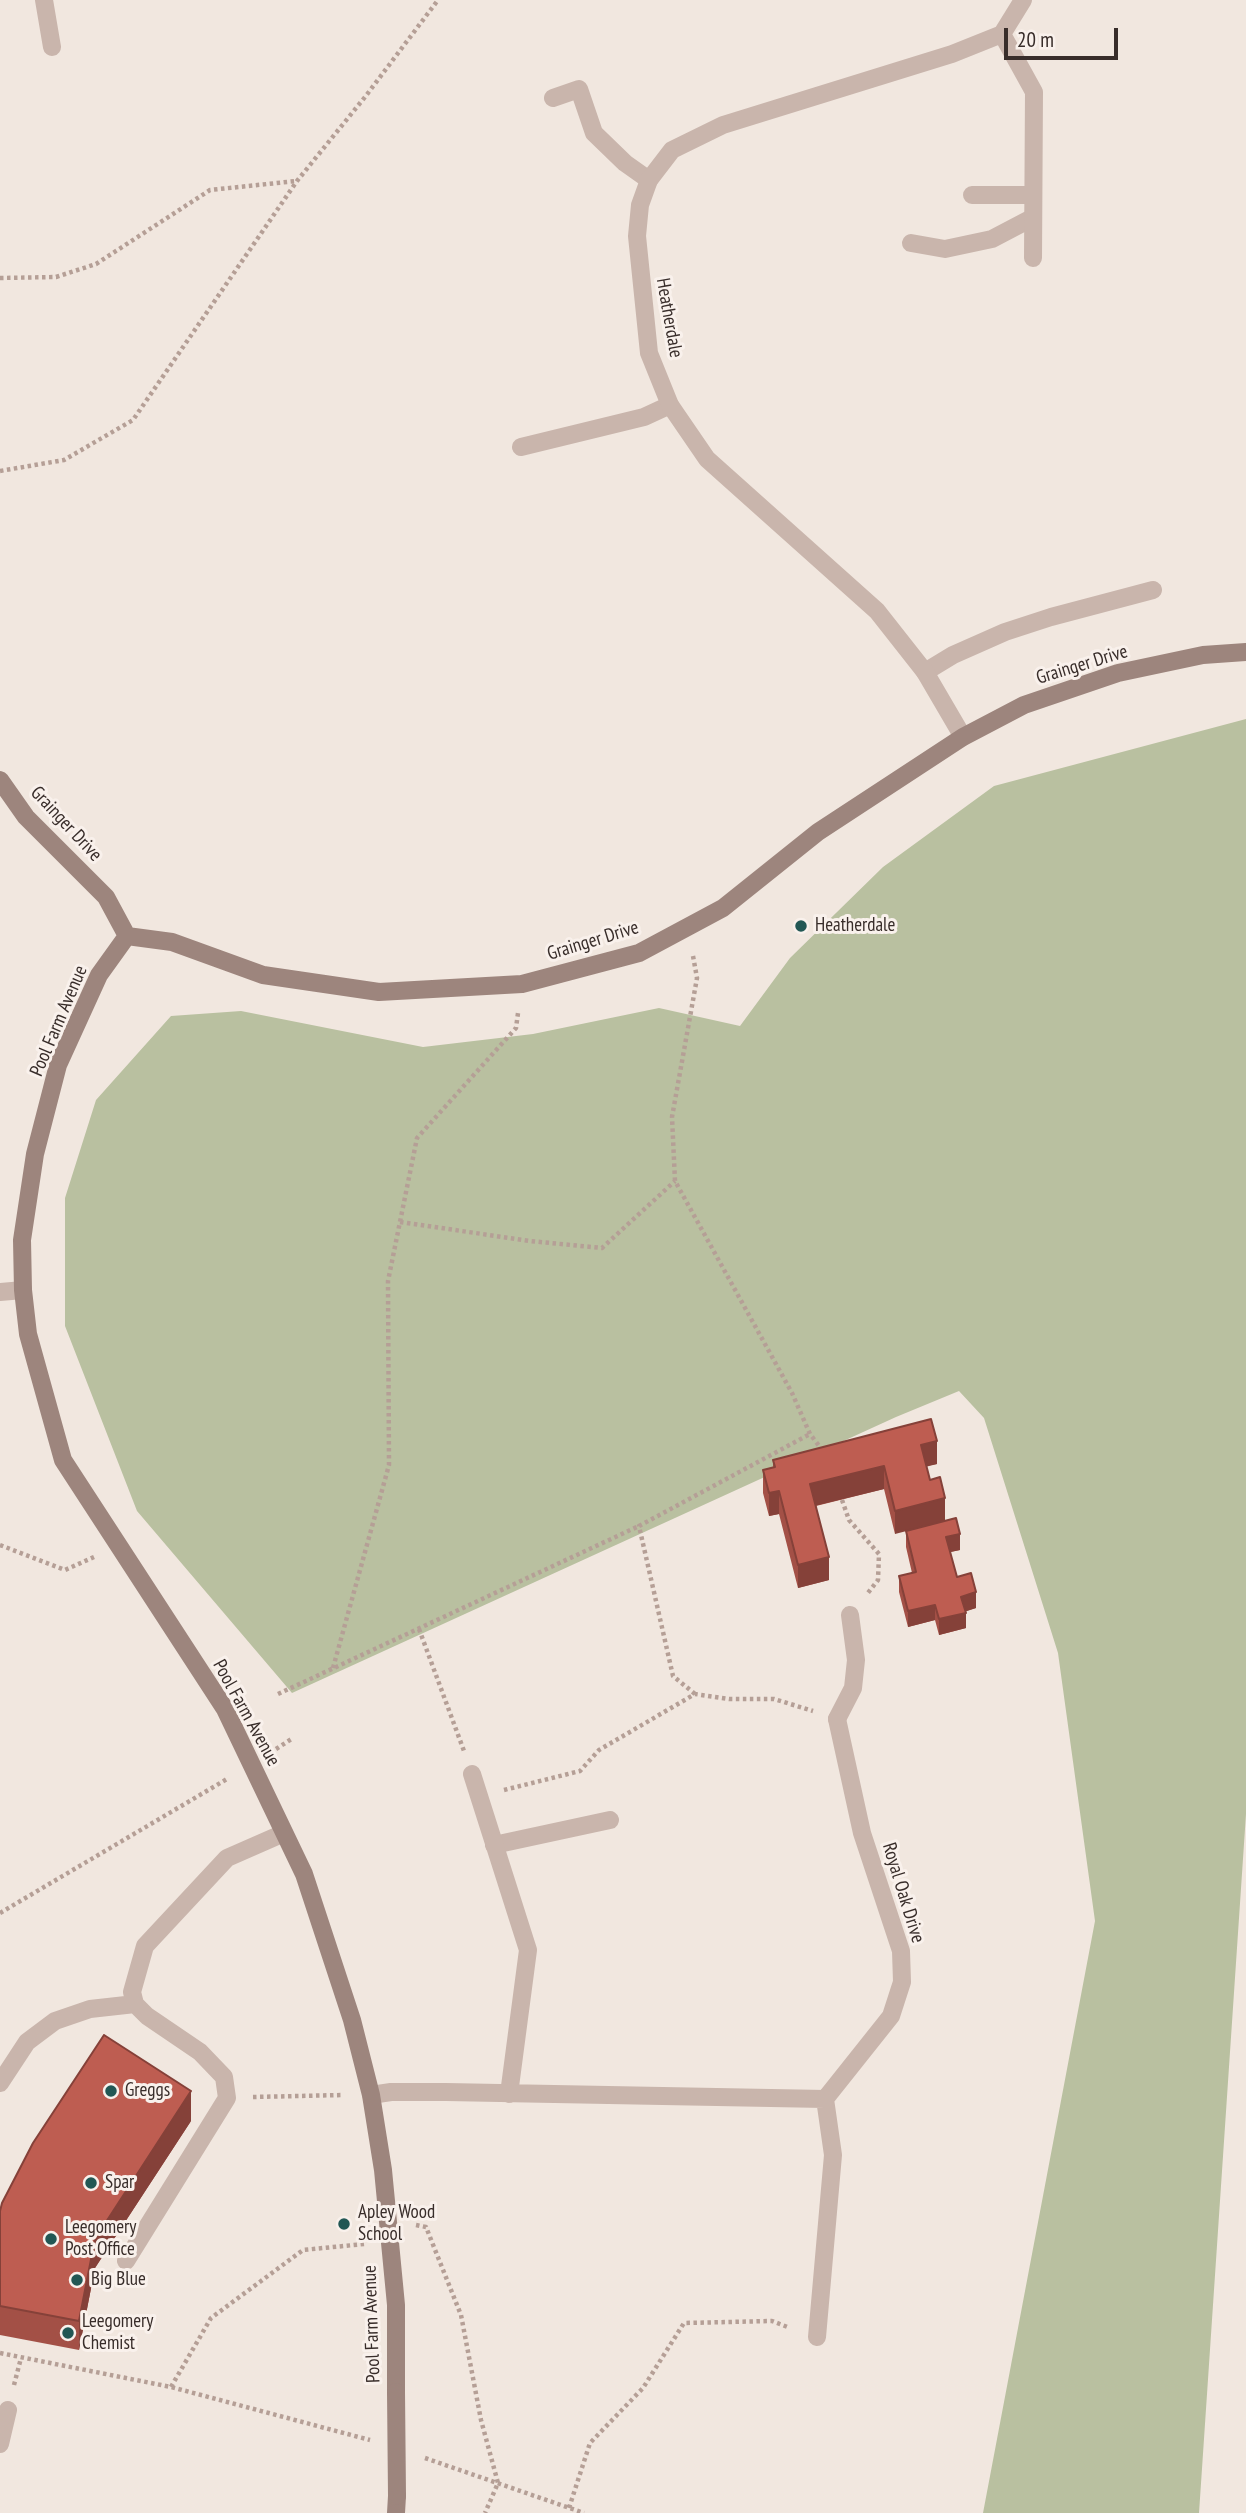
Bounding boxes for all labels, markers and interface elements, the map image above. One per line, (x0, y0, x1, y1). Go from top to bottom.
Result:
scale bar (1008, 14, 1122, 58)
text: 20 m (1017, 26, 1054, 53)
street label: Heatherdale (651, 276, 687, 360)
street label: Grainger Drive (1034, 640, 1130, 690)
street label: Grainger Drive (25, 782, 107, 866)
place label: Heatherdale (815, 915, 895, 937)
street label: Grainger Drive (545, 916, 641, 966)
marker: Heatherdale (793, 918, 809, 934)
street label: Pool Farm Avenue (25, 962, 93, 1080)
street label: Pool Farm Avenue (207, 1656, 285, 1770)
street label: Royal Oak Drive (877, 1840, 929, 1946)
place label: Greggs (125, 2080, 170, 2102)
marker: Greggs (103, 2083, 119, 2099)
place label: Spar (105, 2172, 134, 2194)
marker: Spar (83, 2175, 99, 2191)
place label: Apley Wood School (358, 2202, 435, 2246)
marker: Apley Wood School (336, 2216, 352, 2232)
place label: Leegomery Post Office (65, 2217, 136, 2261)
marker: Leegomery Post Office (43, 2231, 59, 2247)
street label: Pool Farm Avenue (359, 2265, 385, 2383)
place label: Big Blue (91, 2269, 146, 2291)
marker: Big Blue (69, 2272, 85, 2288)
place label: Leegomery Chemist (82, 2311, 153, 2355)
marker: Leegomery Chemist (60, 2325, 76, 2341)

